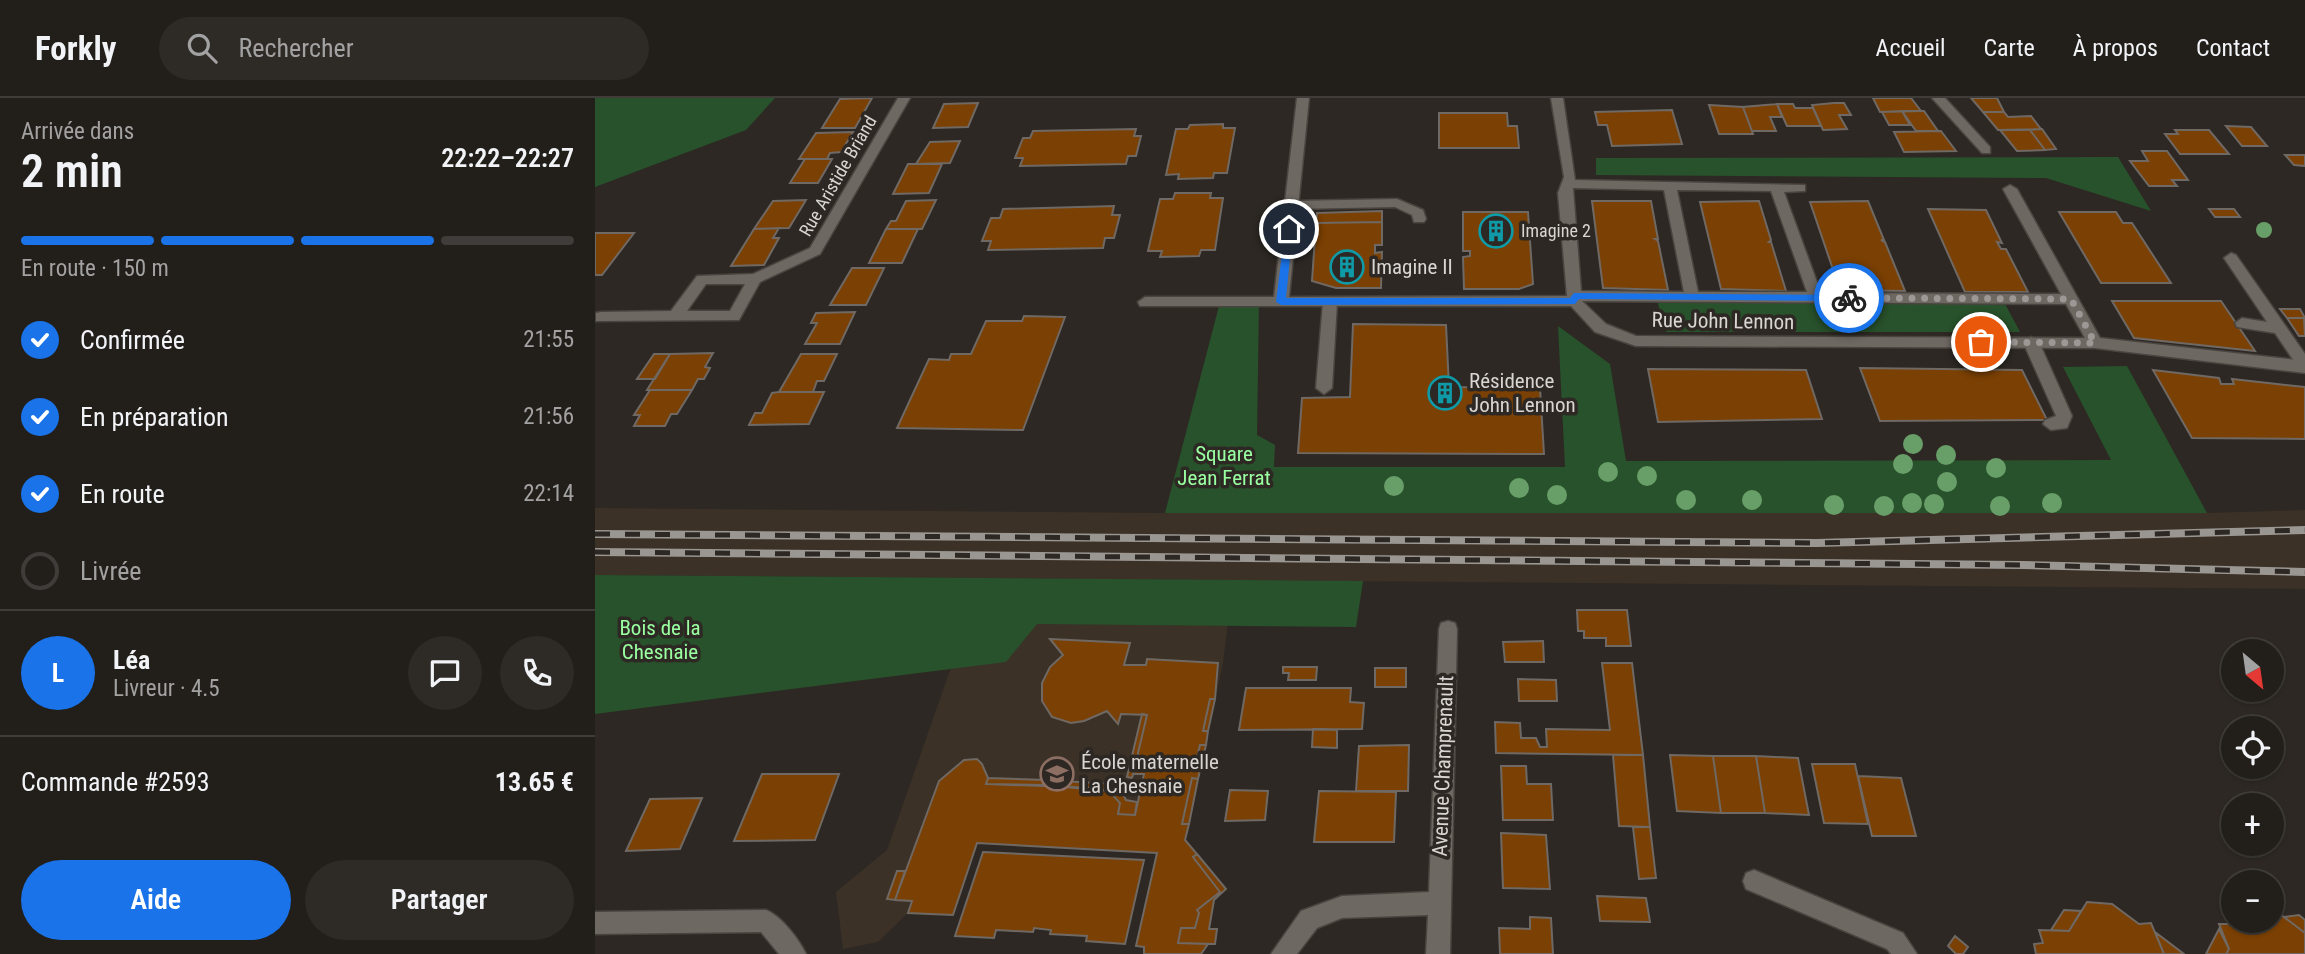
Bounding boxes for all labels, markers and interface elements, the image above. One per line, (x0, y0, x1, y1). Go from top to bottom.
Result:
search box (159, 17, 649, 80)
text: Forkly (35, 29, 117, 68)
icon: search (183, 29, 221, 67)
text: Rechercher (239, 33, 354, 63)
text: Accueil (1876, 34, 1945, 62)
text: Carte (1983, 34, 2035, 62)
text: À propos (2073, 34, 2158, 62)
text: Contact (2196, 34, 2270, 62)
street label: Rue Aristide Briand (795, 112, 881, 240)
text: Arrivée dans (21, 118, 134, 145)
text: 22:22–22:27 (441, 143, 574, 173)
text: 2 min (21, 144, 123, 198)
pin (1259, 199, 1319, 259)
icon: home (1270, 210, 1308, 248)
building icon: Imagine 2 (1477, 212, 1515, 250)
place label: Imagine 2 (1521, 220, 1591, 241)
building icon: Imagine II (1328, 248, 1366, 286)
text: En route · 150 m (21, 255, 169, 282)
place label: Imagine II (1371, 255, 1453, 279)
courier (1814, 263, 1884, 333)
icon: bike (1830, 279, 1868, 317)
street label: Rue John Lennon (1651, 308, 1795, 334)
pin (1951, 312, 2011, 372)
icon: check (21, 321, 59, 359)
icon: bag (1962, 323, 2000, 361)
text: Confirmée (80, 325, 185, 355)
text: 21:55 (523, 326, 574, 353)
place label: Résidence John Lennon (1469, 369, 1576, 417)
building icon: Résidence John Lennon (1426, 374, 1464, 412)
icon: check (21, 398, 59, 436)
text: En préparation (80, 402, 229, 432)
text: 21:56 (523, 403, 574, 430)
park label: Square Jean Ferrat (1177, 442, 1271, 490)
icon: check (21, 475, 59, 513)
text: En route (80, 479, 165, 509)
text: 22:14 (523, 480, 574, 507)
text: Livrée (80, 556, 142, 586)
park label: Bois de la Chesnaie (619, 616, 701, 664)
button: chat (408, 636, 482, 710)
button: phone (500, 636, 574, 710)
north arrow (2221, 639, 2284, 702)
map controls (2221, 639, 2284, 933)
text: Léa (113, 645, 150, 675)
text: L (52, 658, 64, 688)
text: Livreur · 4.5 (113, 675, 220, 702)
street label: Avenue Champrenault (1428, 675, 1458, 857)
button: locate (2221, 716, 2284, 779)
place label: École maternelle La Chesnaie (1081, 750, 1219, 798)
school or university icon: École maternelle La Chesnaie (1038, 755, 1076, 793)
text: Commande #2593 (21, 767, 210, 797)
text: 13.65 € (495, 767, 574, 797)
button: + (2221, 793, 2284, 856)
button: Aide (21, 860, 291, 940)
button: Partager (305, 860, 574, 940)
button: − (2221, 870, 2284, 933)

